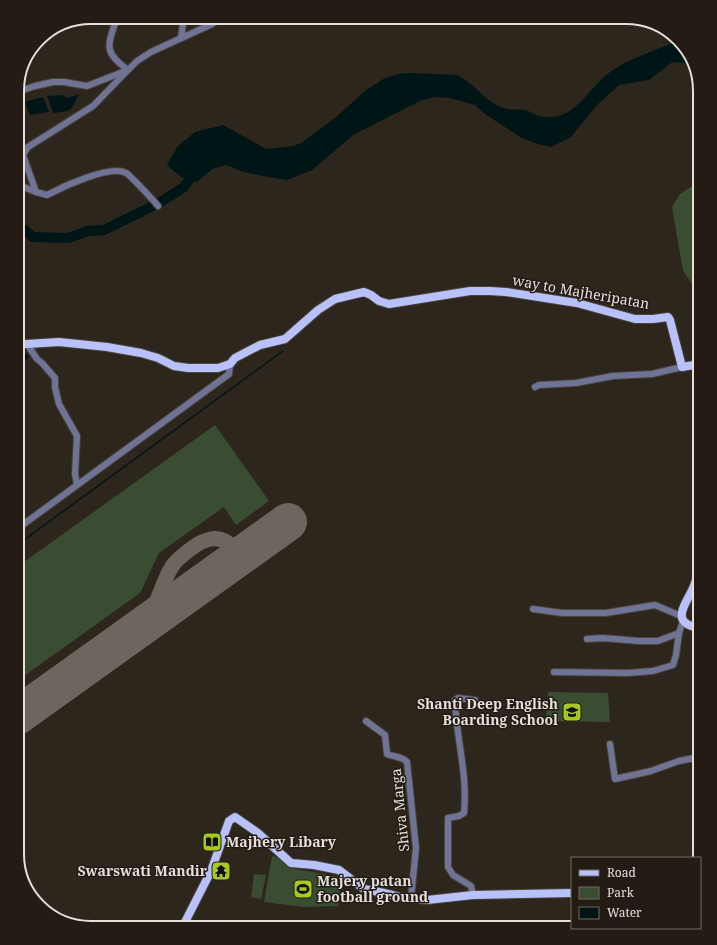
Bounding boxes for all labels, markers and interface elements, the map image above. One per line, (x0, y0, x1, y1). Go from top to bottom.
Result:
street label: way to Majheripatan (511, 270, 651, 313)
place label: Shanti Deep English Boarding School (417, 694, 558, 729)
school or university icon: Shanti Deep English Boarding School (561, 701, 583, 723)
street label: Shiva Marga (386, 767, 413, 853)
library icon: Majhery Libary (201, 831, 223, 853)
place label: Majhery Libary (226, 832, 337, 851)
legend (571, 857, 701, 929)
temple icon: Swarswati Mandir (210, 860, 232, 882)
place label: Swarswati Mandir (78, 861, 208, 880)
text: Road (607, 864, 637, 881)
place label: Majery patan football ground (317, 871, 428, 906)
sports icon: Majery patan football ground (292, 878, 314, 900)
text: Park (607, 884, 635, 901)
text: Water (607, 904, 642, 921)

